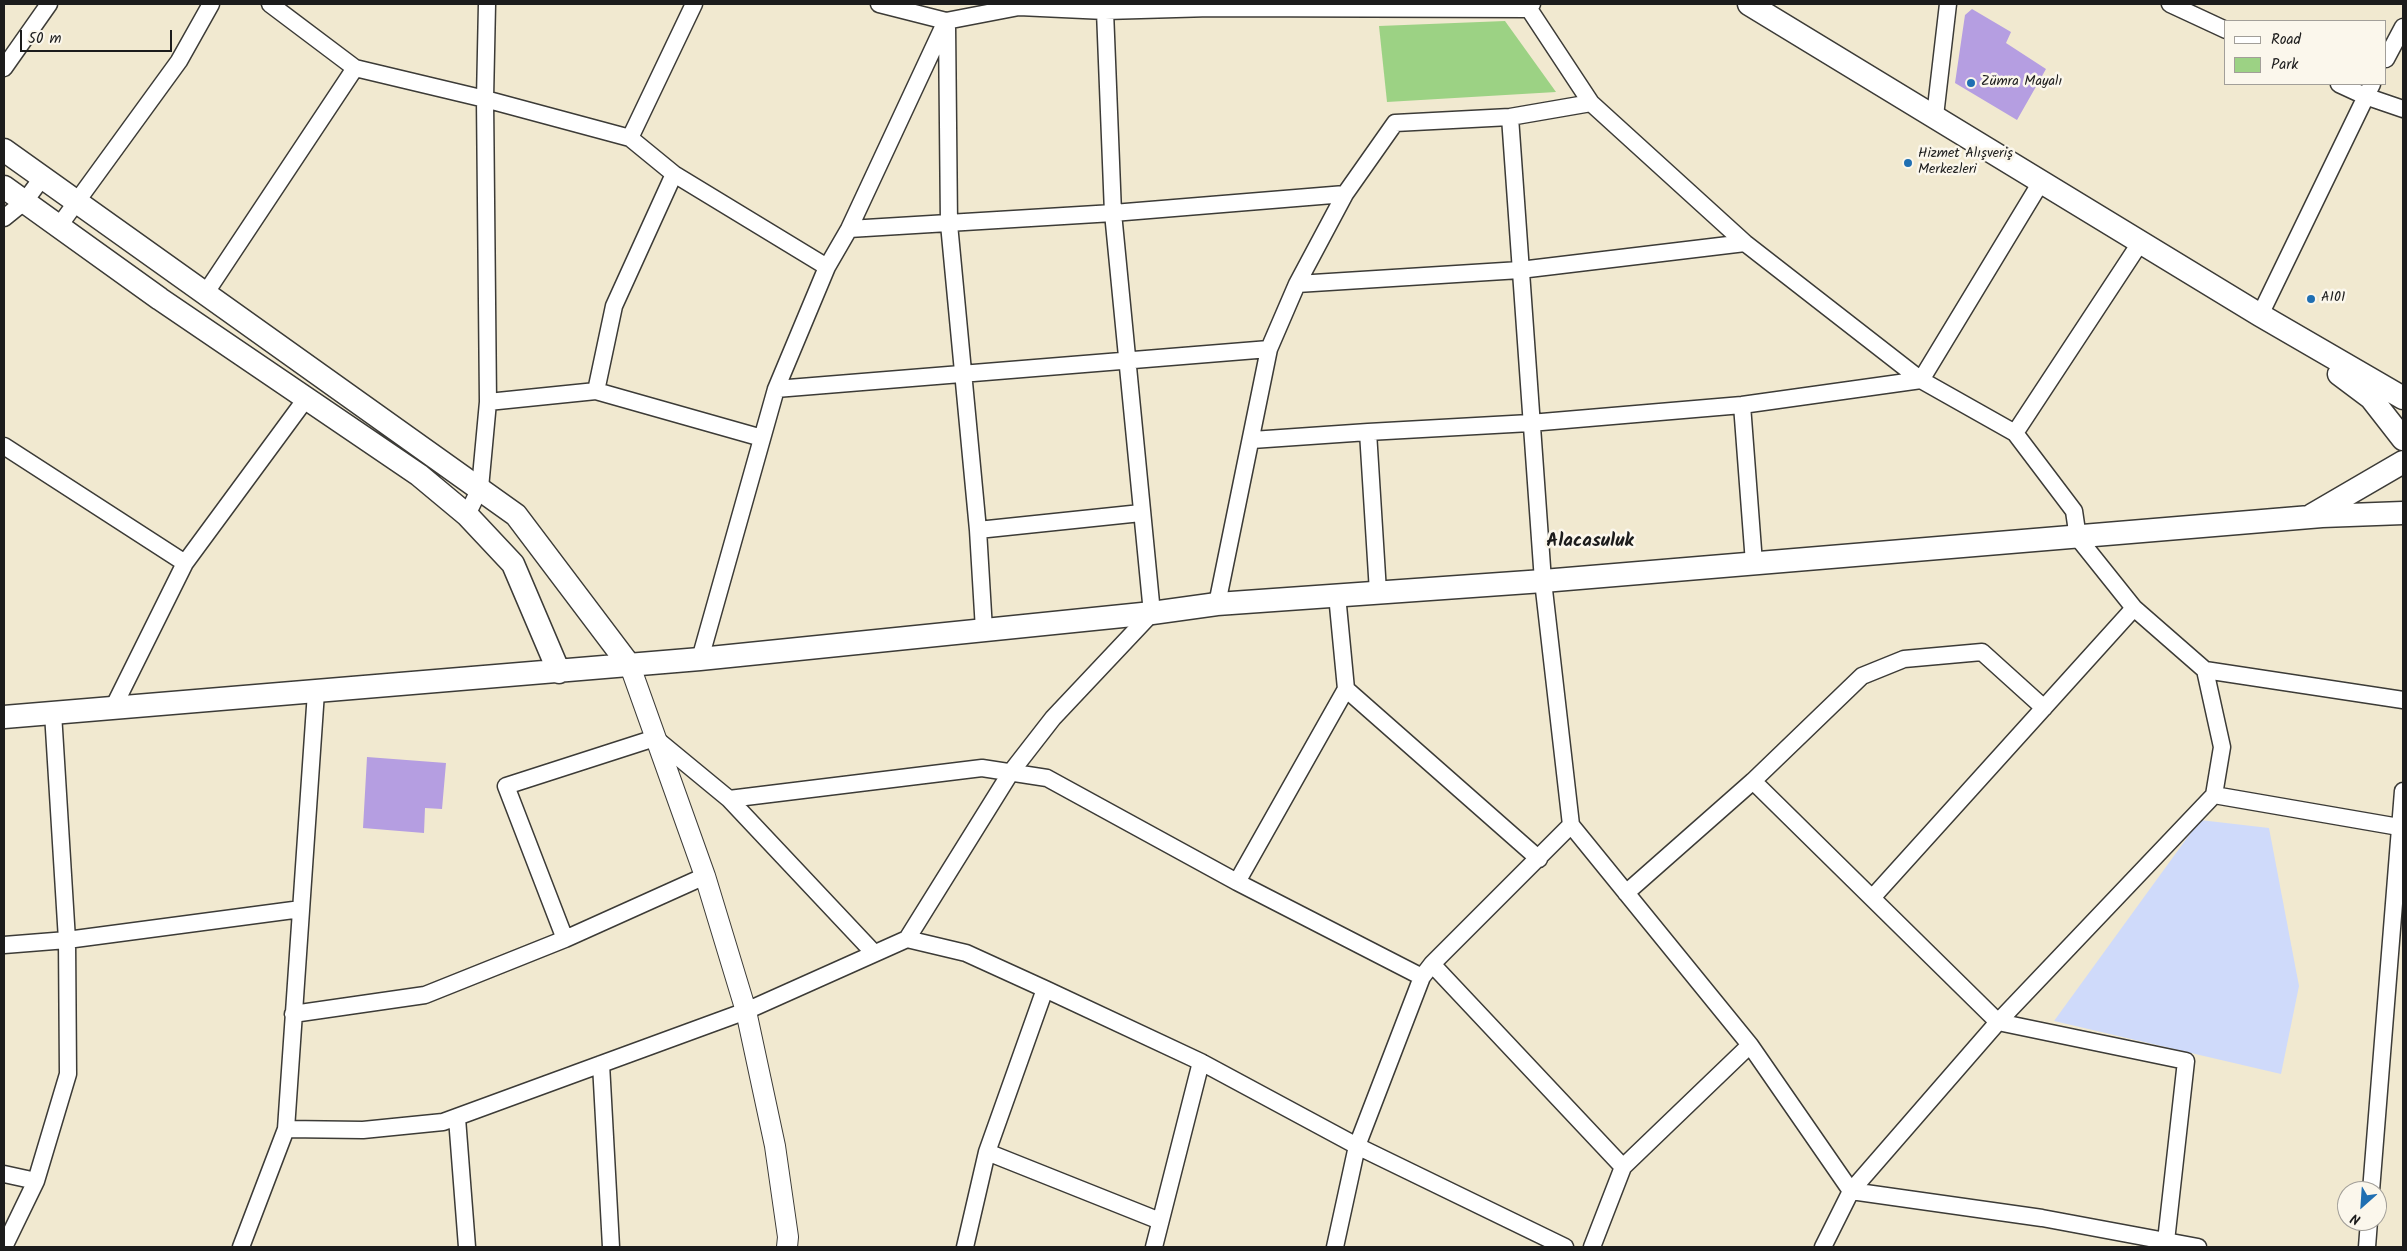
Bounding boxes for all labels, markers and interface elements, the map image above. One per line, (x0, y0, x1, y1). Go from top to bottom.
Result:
scale bar (22, 20, 175, 52)
legend (2224, 20, 2387, 85)
text: 50 m (28, 27, 62, 51)
text: Road (2271, 28, 2301, 52)
text: Park (2271, 53, 2298, 77)
place label: Zümra Mayalı (1981, 75, 2062, 91)
marker: Zümra Mayalı (1965, 77, 1977, 89)
place label: Hizmet Alışveriş Merkezleri (1918, 147, 2013, 180)
marker: Hizmet Alışveriş Merkezleri (1902, 157, 1914, 169)
place label: A101 (2321, 291, 2345, 307)
marker: A101 (2305, 293, 2317, 305)
district label: Alacasuluk (1546, 532, 1634, 554)
north arrow (2337, 1181, 2387, 1231)
text: N (2347, 1207, 2365, 1230)

